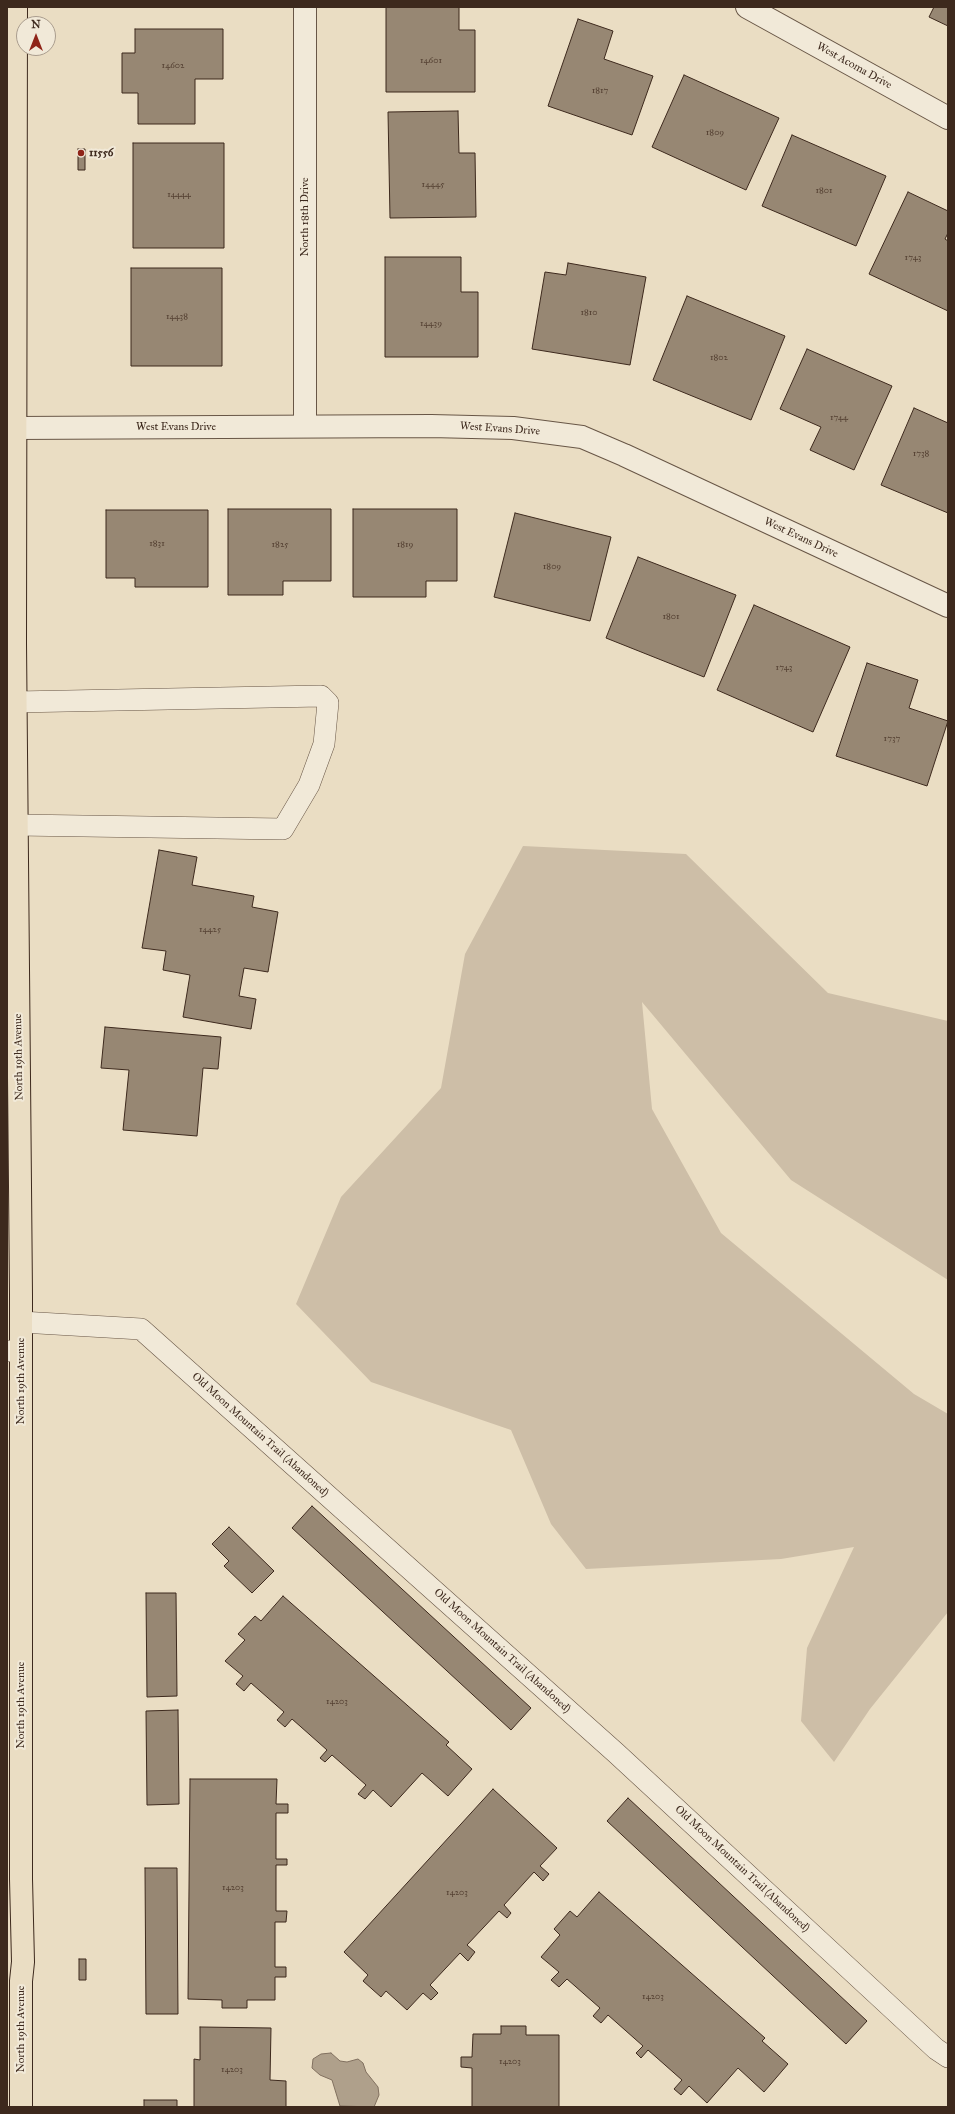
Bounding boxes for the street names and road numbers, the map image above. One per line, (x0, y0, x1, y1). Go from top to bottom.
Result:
street label: West Acoma Drive (814, 40, 894, 92)
street label: North 18th Drive (298, 177, 312, 257)
street label: West Evans Drive (136, 420, 216, 434)
street label: West Evans Drive (460, 420, 540, 438)
street label: West Evans Drive (762, 515, 840, 561)
street label: North 19th Avenue (12, 1013, 26, 1101)
street label: North 19th Avenue (14, 1338, 28, 1424)
street label: Old Moon Mountain Trail (Abandoned) (189, 1370, 331, 1500)
street label: Old Moon Mountain Trail (Abandoned) (431, 1586, 573, 1716)
street label: North 19th Avenue (14, 1662, 28, 1748)
street label: Old Moon Mountain Trail (Abandoned) (672, 1803, 812, 1935)
street label: North 19th Avenue (14, 1986, 28, 2072)

